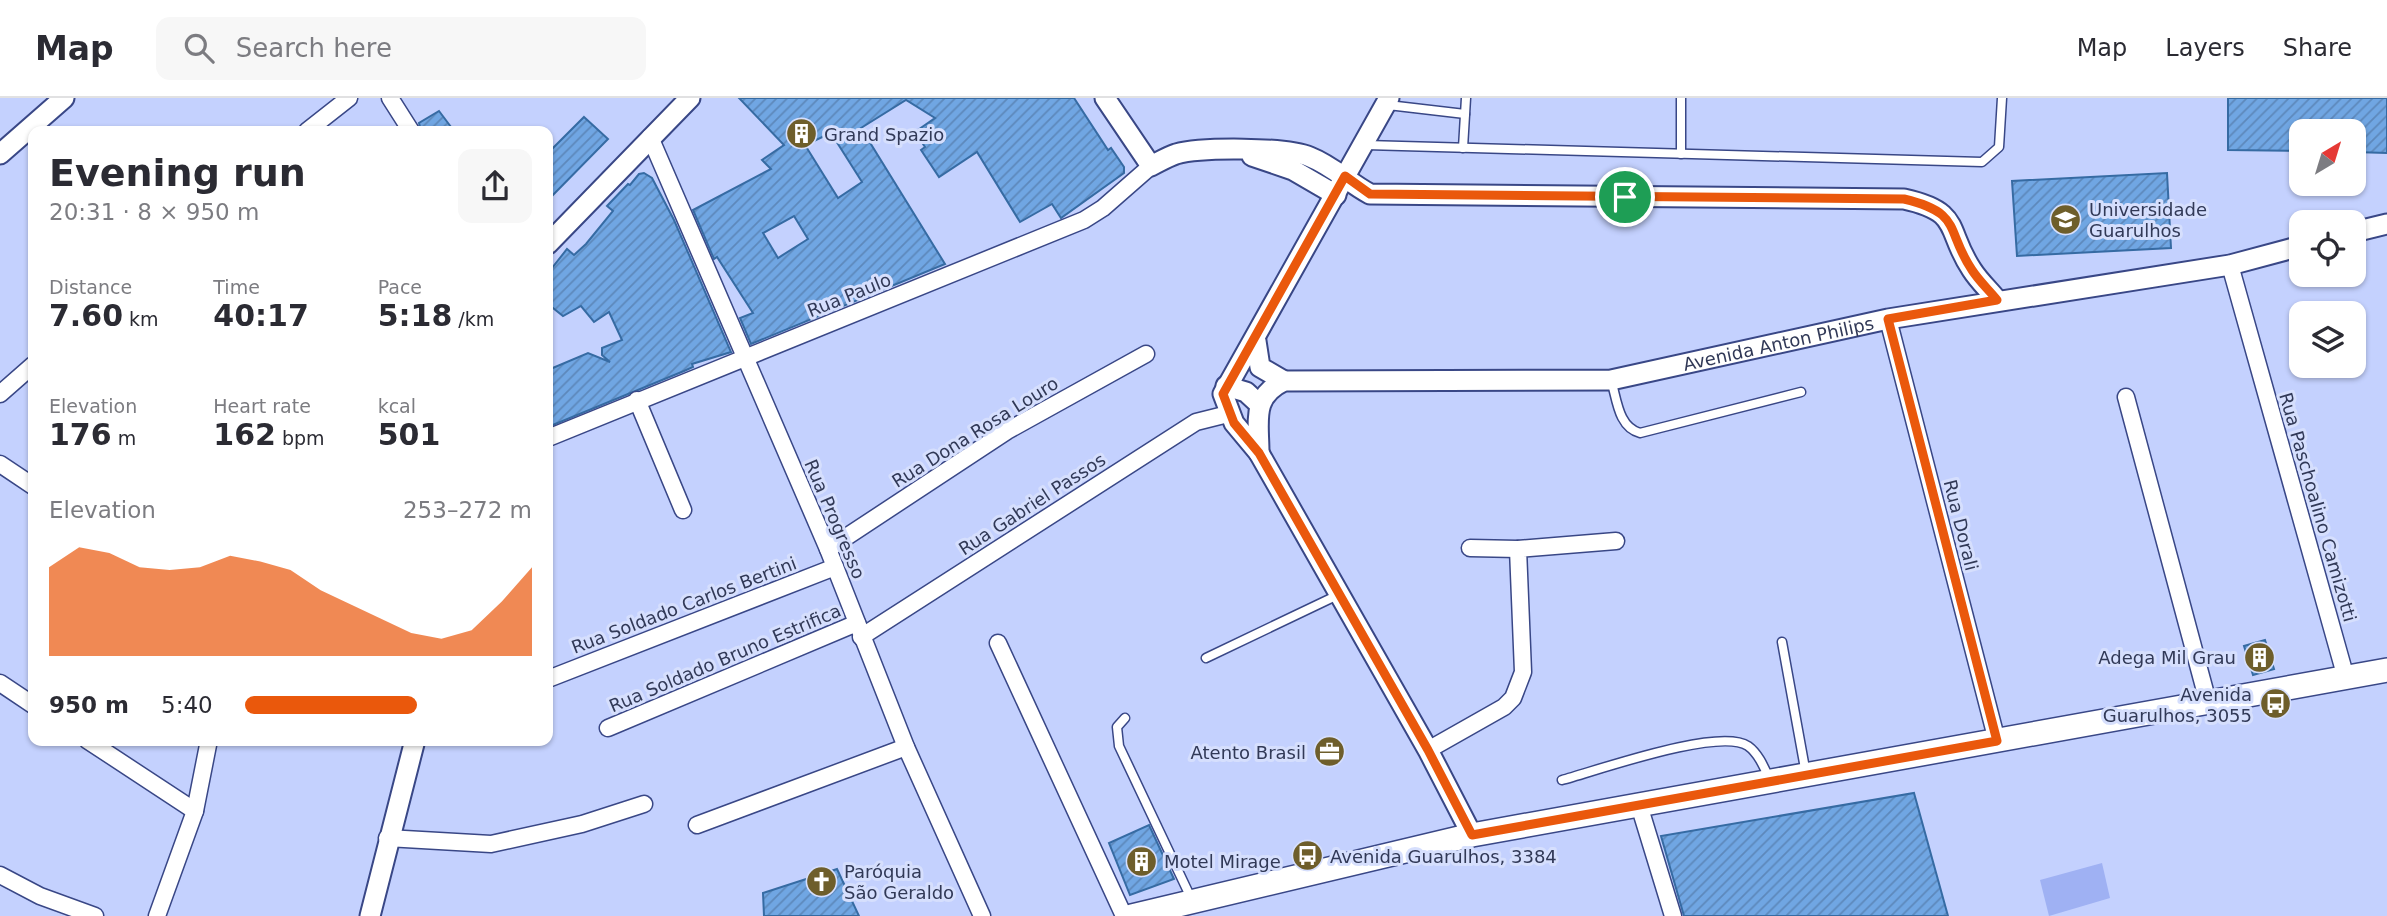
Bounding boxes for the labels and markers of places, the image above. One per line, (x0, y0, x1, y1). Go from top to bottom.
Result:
building icon: Grand Spazio (784, 117, 818, 151)
place label: Grand Spazio (824, 124, 944, 145)
pin (1595, 167, 1655, 227)
place label: Universidade Guarulhos (2089, 199, 2207, 241)
school or university icon: Universidade Guarulhos (2049, 202, 2083, 236)
building icon: Adega Mil Grau (2242, 640, 2276, 674)
place label: Adega Mil Grau (2098, 647, 2236, 668)
place label: Avenida Guarulhos, 3055 (2103, 684, 2252, 726)
bus stop icon: Avenida Guarulhos, 3055 (2258, 687, 2292, 721)
office icon: Atento Brasil (1312, 735, 1346, 769)
place label: Atento Brasil (1191, 742, 1306, 763)
bus stop icon: Avenida Guarulhos, 3384 (1290, 839, 1324, 873)
building icon: Motel Mirage (1124, 844, 1158, 878)
place label: Avenida Guarulhos, 3384 (1330, 846, 1557, 867)
place label: Motel Mirage (1164, 851, 1281, 872)
place label: Paróquia São Geraldo (844, 861, 954, 903)
church icon: Paróquia São Geraldo (804, 864, 838, 898)

